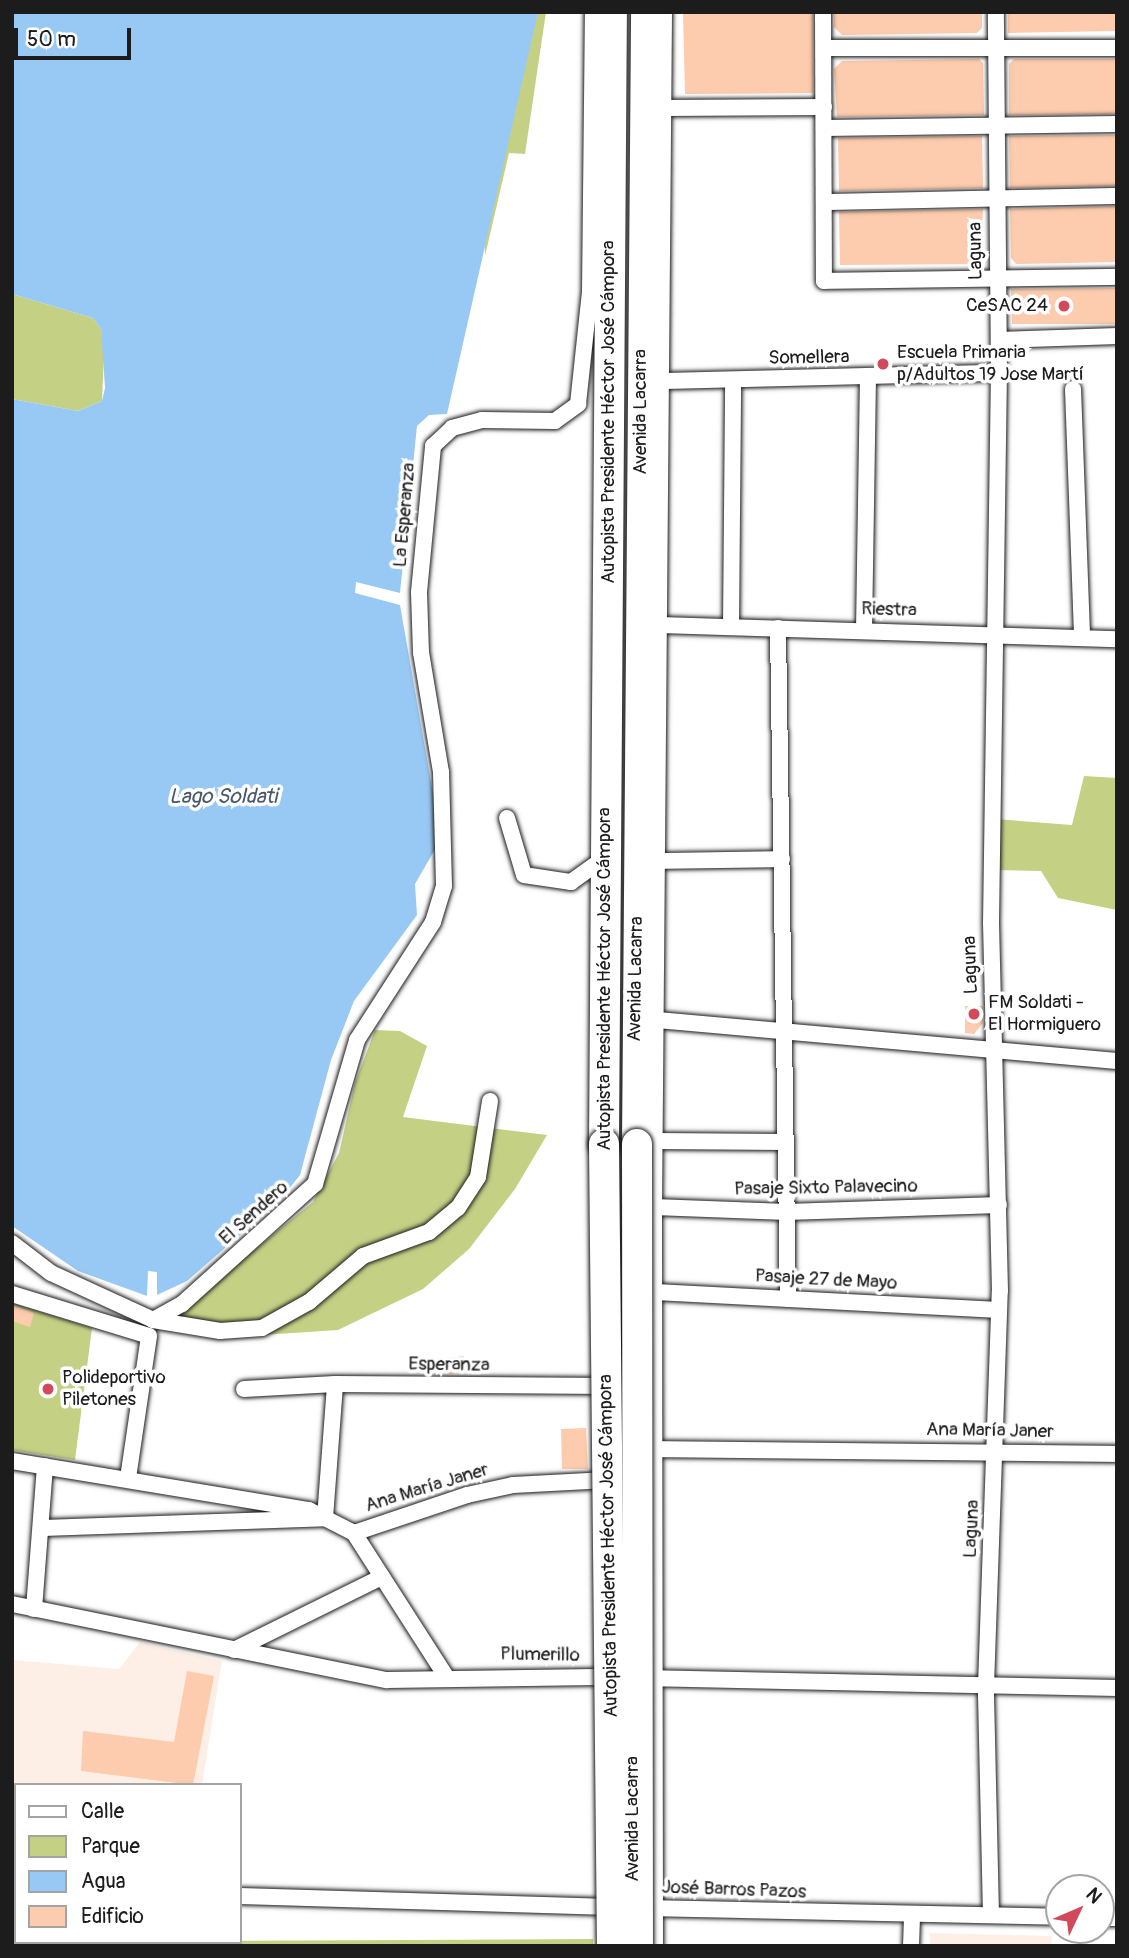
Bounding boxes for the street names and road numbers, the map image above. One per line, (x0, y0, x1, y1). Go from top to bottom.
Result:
street label: Laguna (964, 222, 988, 280)
street label: Autopista Presidente Héctor José Cámpora (598, 240, 620, 584)
street label: Somellera (768, 346, 850, 370)
street label: Avenida Lacarra (630, 349, 652, 475)
street label: La Esperanza (389, 462, 421, 568)
street label: Riestra (861, 598, 917, 622)
street label: Autopista Presidente Héctor José Cámpora (594, 807, 616, 1151)
street label: Avenida Lacarra (624, 916, 648, 1042)
street label: Laguna (959, 935, 983, 995)
street label: Pasaje Sixto Palavecino (734, 1175, 918, 1201)
street label: El Sendero (215, 1176, 293, 1250)
street label: Pasaje 27 de Mayo (754, 1265, 898, 1295)
street label: Esperanza (408, 1353, 490, 1377)
street label: Autopista Presidente Héctor José Cámpora (595, 1374, 623, 1718)
street label: Ana María Janer (926, 1418, 1054, 1444)
street label: Ana María Janer (363, 1458, 491, 1518)
street label: Laguna (959, 1499, 985, 1559)
street label: Plumerillo (500, 1643, 580, 1667)
street label: Avenida Lacarra (622, 1756, 644, 1882)
street label: José Barros Pazos (661, 1876, 807, 1904)

